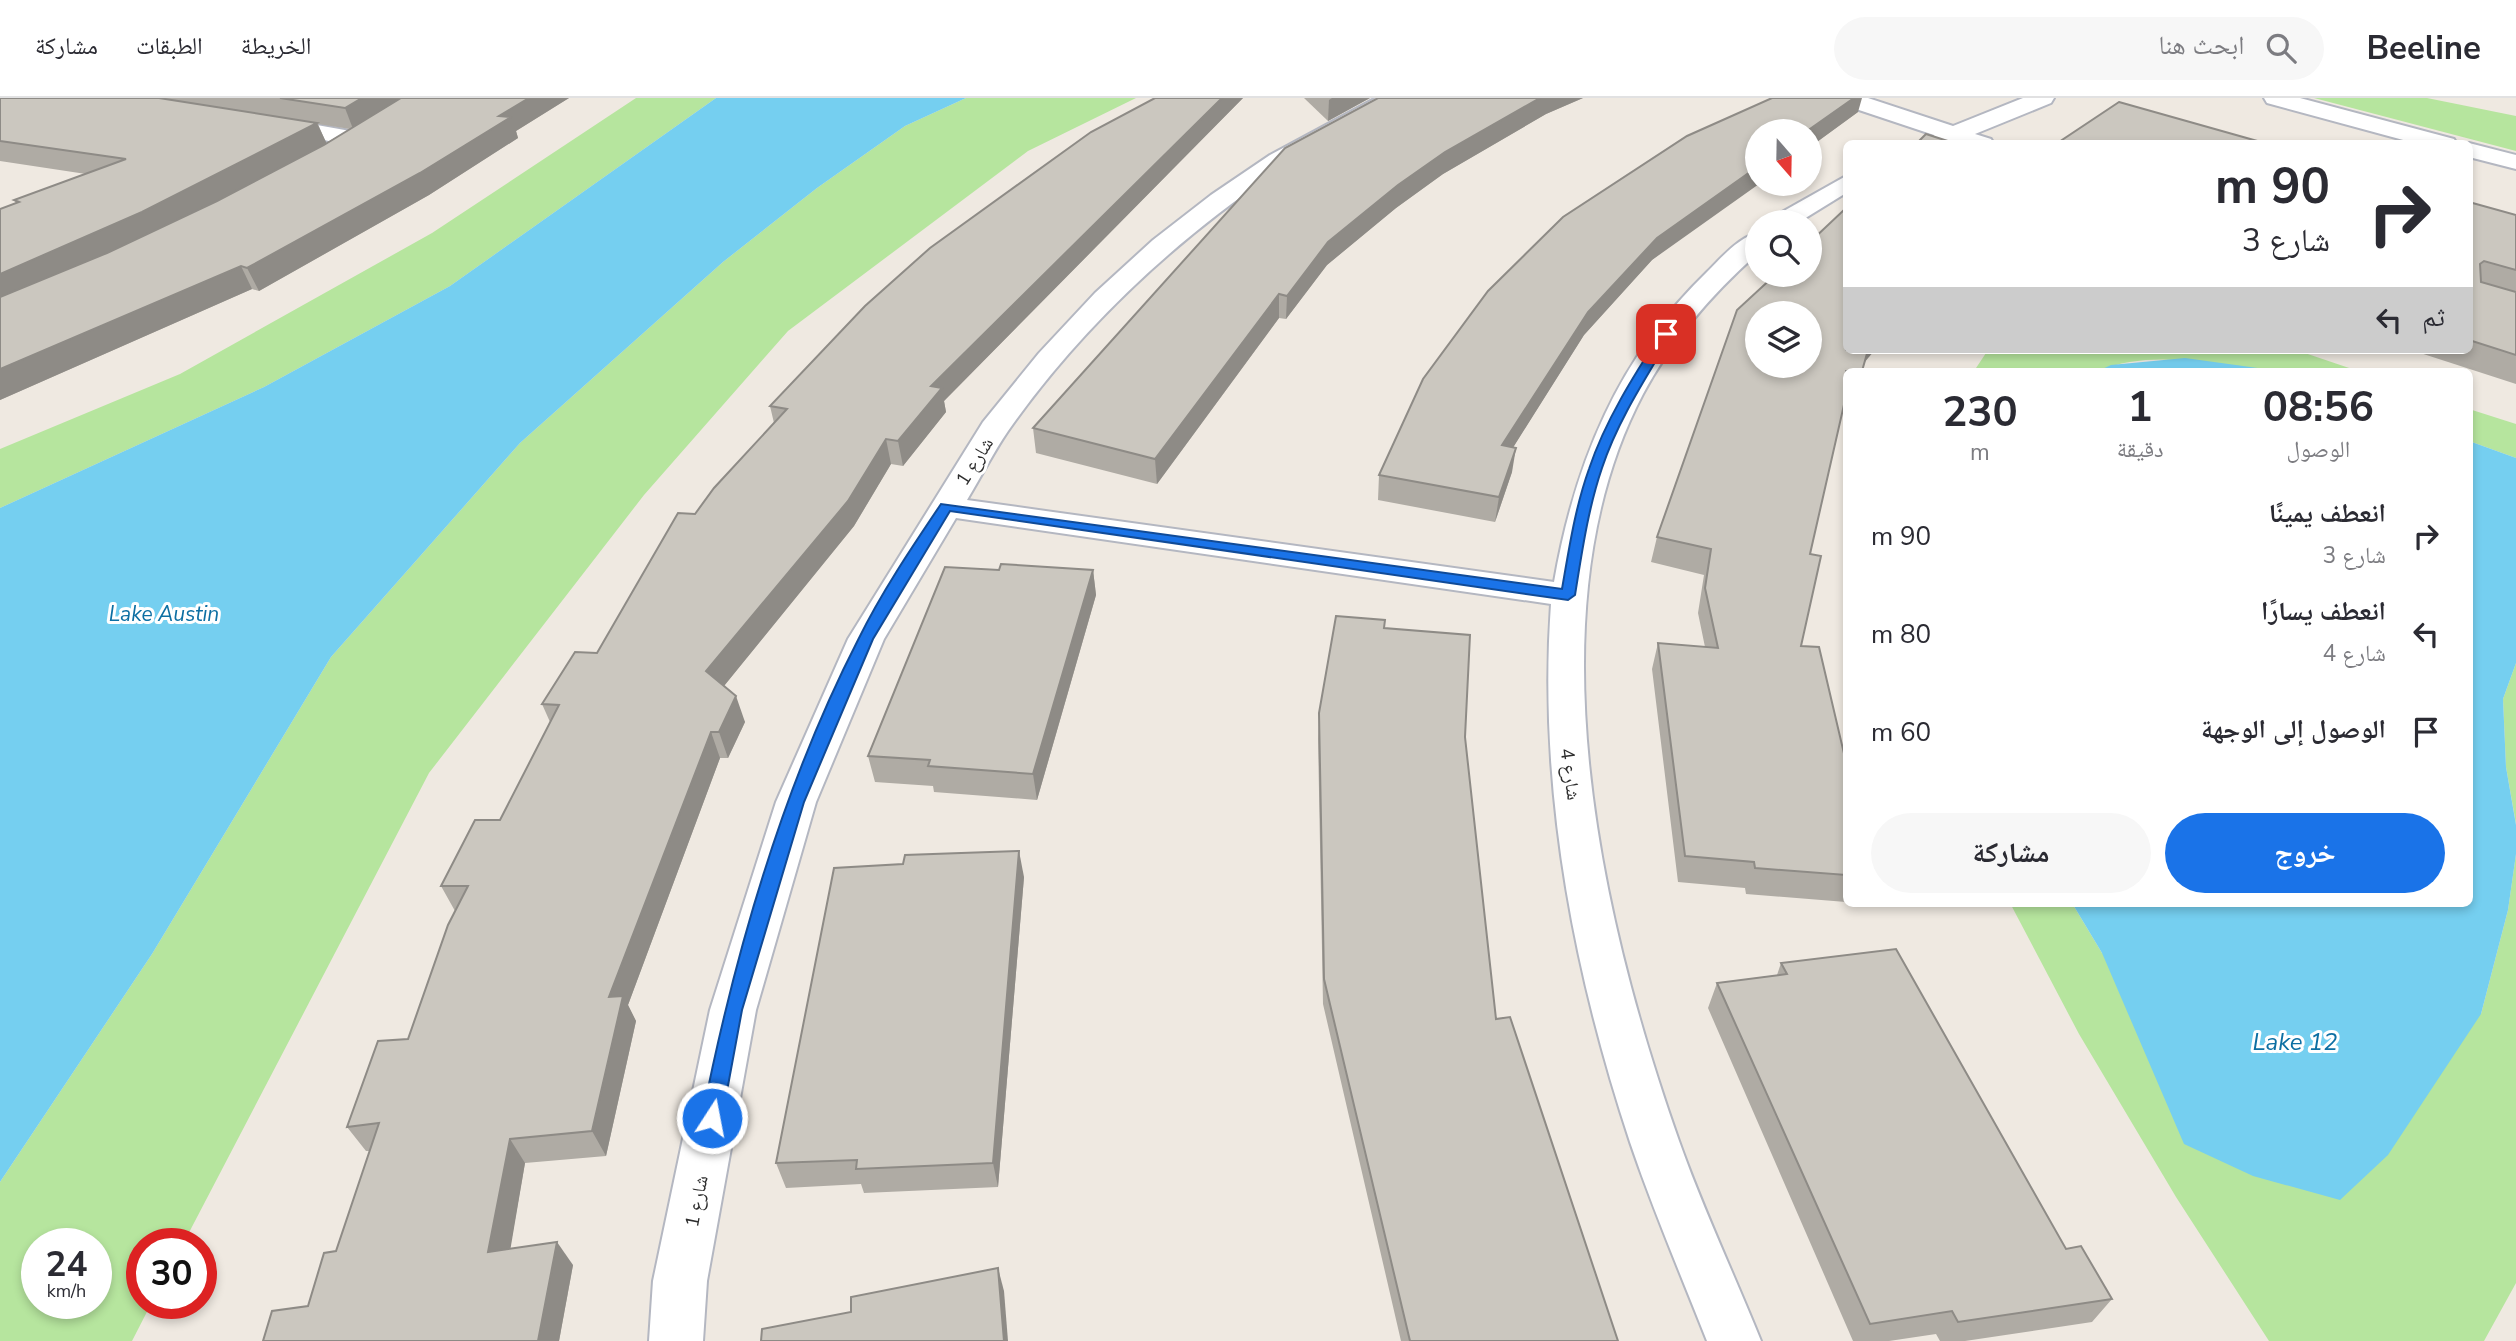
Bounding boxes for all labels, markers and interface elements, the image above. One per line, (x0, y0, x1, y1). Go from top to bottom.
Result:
search box (1834, 17, 2324, 80)
text: Beeline (2366, 26, 2481, 71)
text: ابحث هنا (2158, 28, 2244, 63)
icon: search (2262, 29, 2300, 67)
text: مشاركة (35, 30, 98, 62)
text: الطبقات (136, 30, 203, 62)
text: الخريطة (241, 30, 311, 62)
north arrow (1745, 119, 1822, 196)
map controls (1745, 119, 1822, 378)
text: 90 m (2215, 153, 2330, 220)
icon: right (2354, 168, 2445, 259)
button: search (1745, 210, 1822, 287)
text: شارع 3 (2242, 219, 2330, 262)
text: ثم (2422, 300, 2445, 335)
button: layers (1745, 301, 1822, 378)
icon: left (2370, 301, 2408, 339)
pin (1636, 304, 1696, 364)
icon: arrive (1647, 315, 1685, 353)
text: 1 (2128, 379, 2153, 436)
text: 08:56 (2263, 379, 2374, 436)
text: 230 (1942, 384, 2018, 441)
street label: شارع 1 (950, 432, 1000, 491)
text: دقيقة (2117, 434, 2164, 465)
text: الوصول (2286, 434, 2350, 465)
text: m (1970, 437, 1990, 468)
text: انعطف يمينًا (2269, 496, 2386, 531)
icon: right (2407, 517, 2445, 555)
text: 90 m (1871, 519, 1931, 554)
text: شارع 3 (2323, 540, 2386, 571)
text: انعطف يسارًا (2261, 594, 2386, 629)
water label: Lake Austin (109, 600, 219, 628)
icon: left (2407, 615, 2445, 653)
text: 80 m (1871, 617, 1931, 652)
text: شارع 4 (2323, 638, 2386, 669)
text: الوصول إلى الوجهة (2201, 712, 2386, 747)
icon: arrive (2407, 713, 2445, 751)
text: 60 m (1871, 715, 1931, 750)
street label: شارع 4 (1553, 746, 1587, 802)
button: مشاركة (1871, 813, 2151, 893)
button: خروج (2165, 813, 2445, 893)
water label: Lake 12 (2252, 1026, 2338, 1058)
position arrow (675, 1081, 749, 1155)
street label: شارع 1 (679, 1173, 715, 1229)
speed limit sign: 30 (126, 1228, 217, 1319)
text: 24 (45, 1241, 88, 1288)
text: km/h (47, 1279, 86, 1303)

